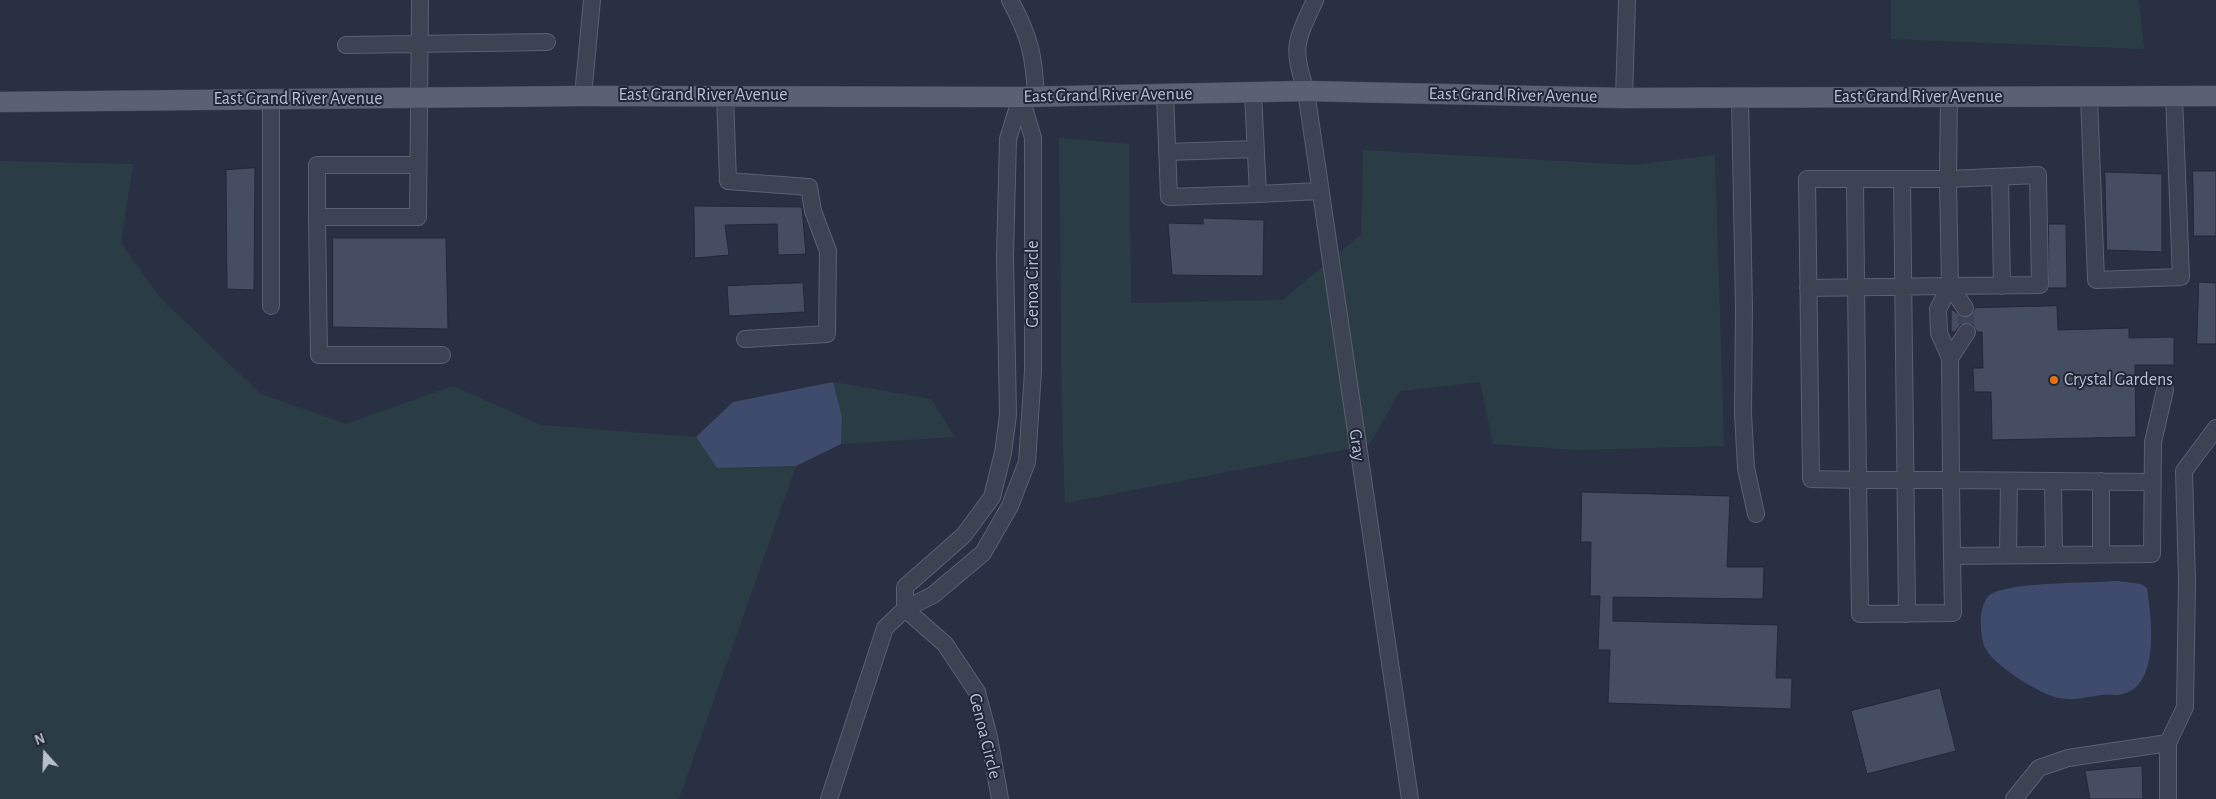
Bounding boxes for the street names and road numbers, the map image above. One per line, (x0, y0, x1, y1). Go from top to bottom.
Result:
street label: East Grand River Avenue (1023, 83, 1193, 107)
street label: East Grand River Avenue (1428, 83, 1598, 107)
street label: East Grand River Avenue (618, 84, 788, 106)
street label: East Grand River Avenue (1833, 86, 2003, 108)
street label: East Grand River Avenue (213, 88, 383, 110)
street label: Genoa Circle (1022, 240, 1044, 328)
street label: Gray (1344, 428, 1370, 462)
street label: Genoa Circle (964, 691, 1006, 781)

